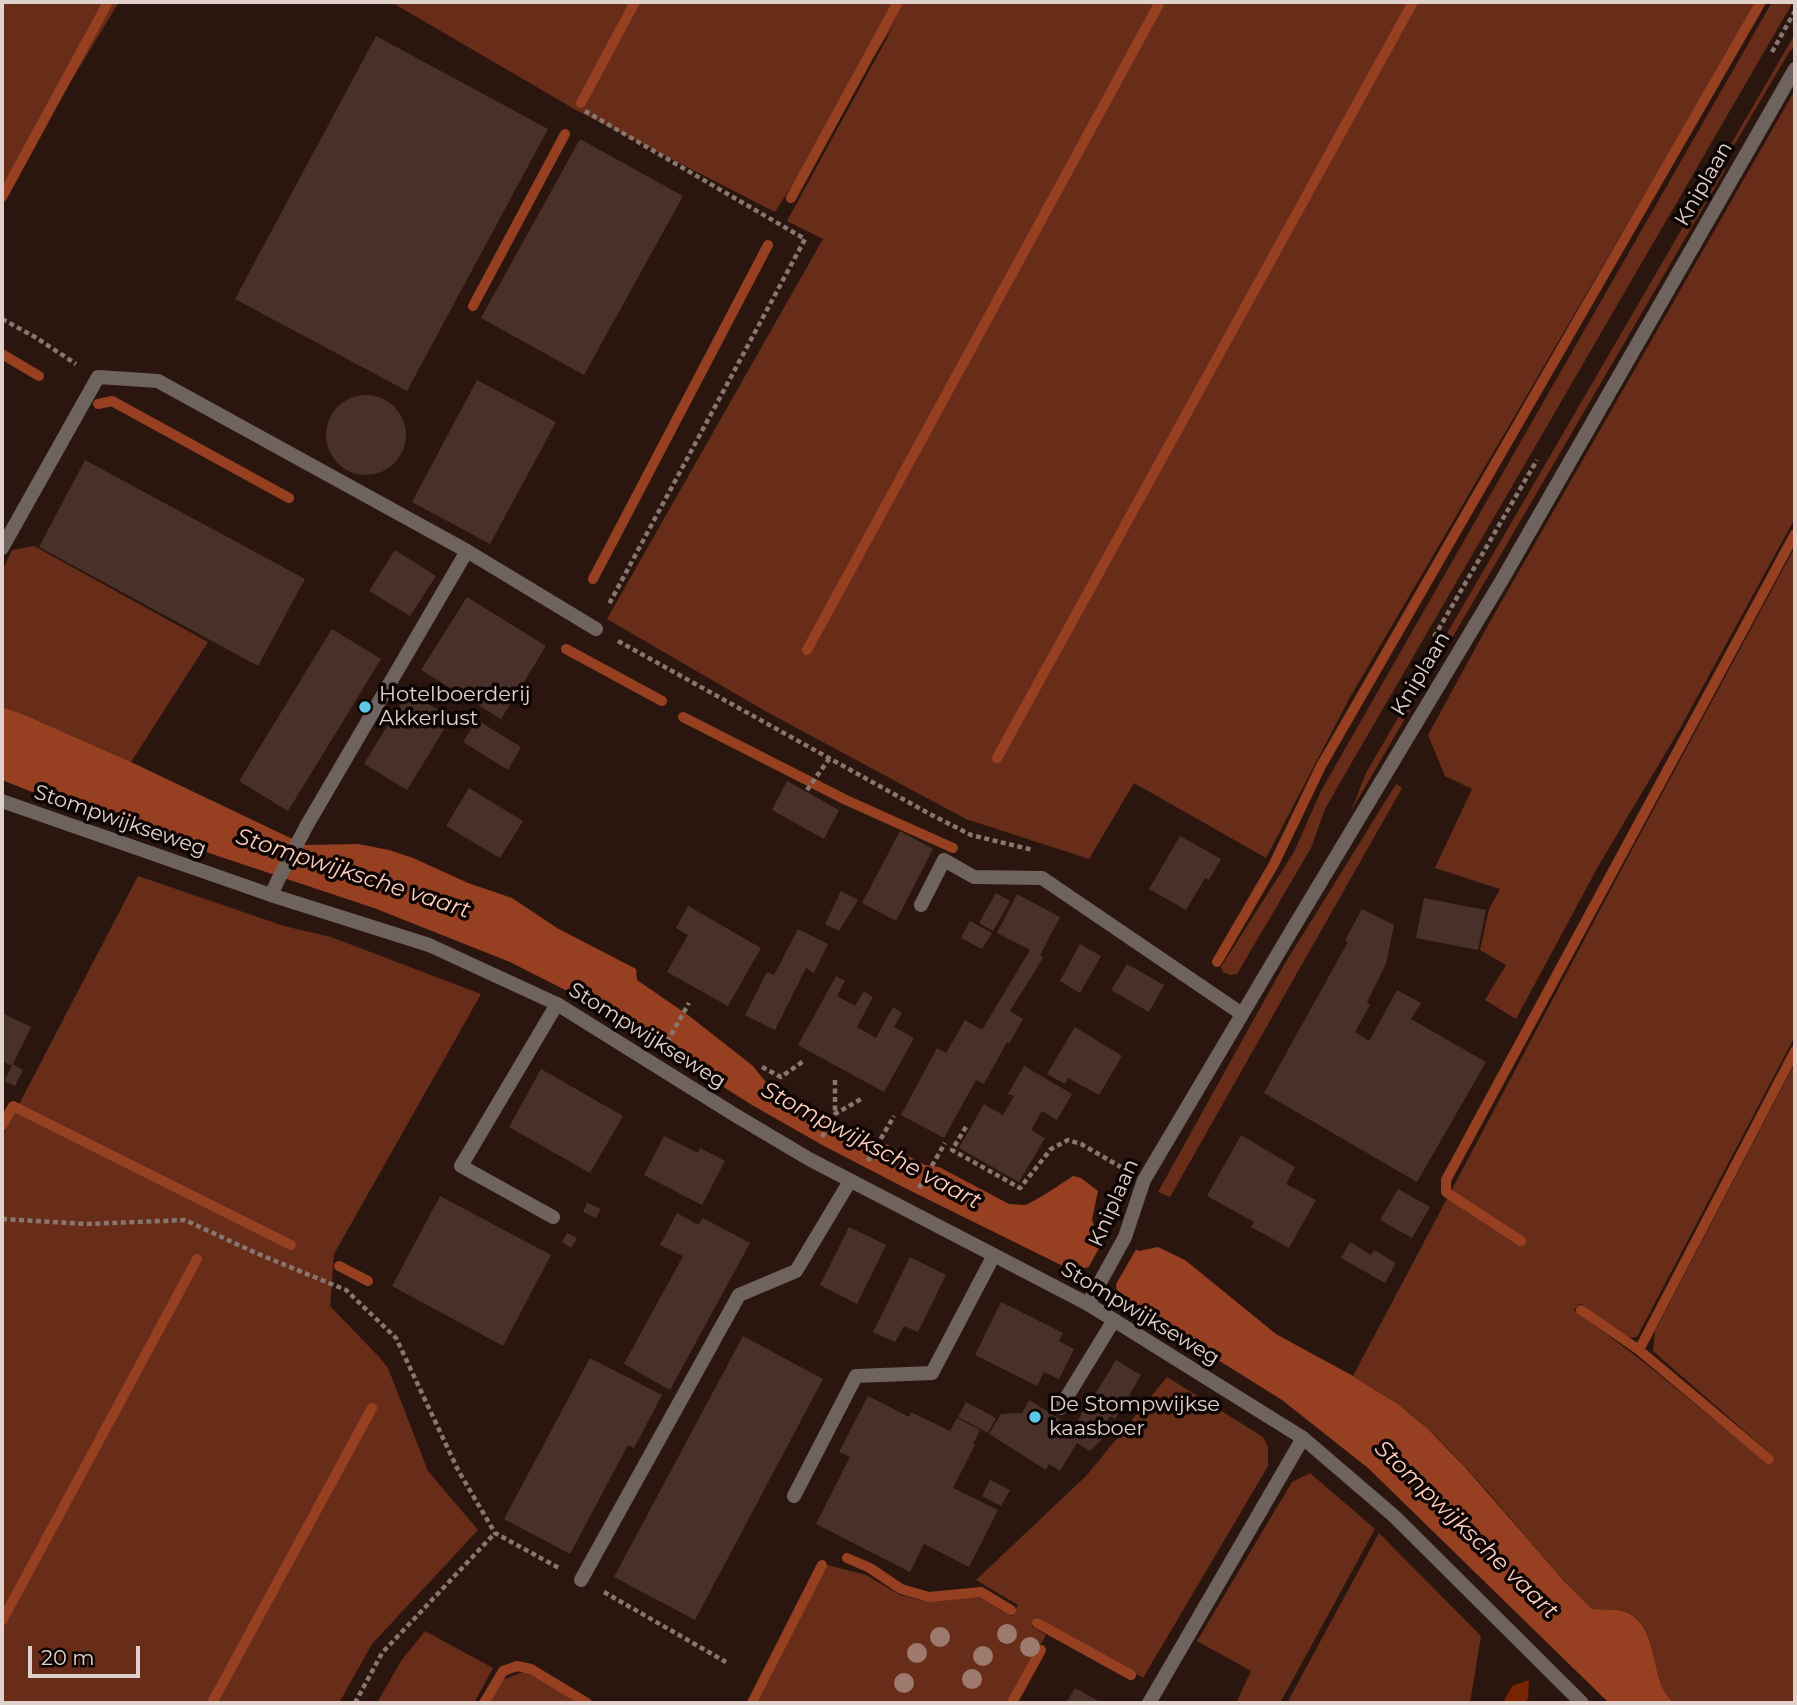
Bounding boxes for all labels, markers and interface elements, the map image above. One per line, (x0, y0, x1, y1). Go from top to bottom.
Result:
street label: Kniplaan (1670, 137, 1738, 231)
street label: Kniplaan (1386, 627, 1456, 721)
place label: Hotelboerderij Akkerlust (379, 682, 531, 732)
marker: Hotelboerderij Akkerlust (357, 699, 373, 715)
street label: Stompwijkseweg (31, 780, 209, 862)
water label: Stompwijksche vaart (232, 823, 474, 925)
street label: Stompwijkseweg (564, 978, 730, 1094)
water label: Stompwijksche vaart (756, 1076, 986, 1216)
street label: Kniplaan (1083, 1155, 1145, 1251)
street label: Stompwijkseweg (1056, 1257, 1224, 1371)
place label: De Stompwijkse kaasboer (1049, 1392, 1220, 1442)
marker: De Stompwijkse kaasboer (1027, 1409, 1043, 1425)
water label: Stompwijksche vaart (1368, 1435, 1564, 1625)
scale bar (32, 1632, 144, 1676)
text: 20 m (41, 1645, 95, 1670)

